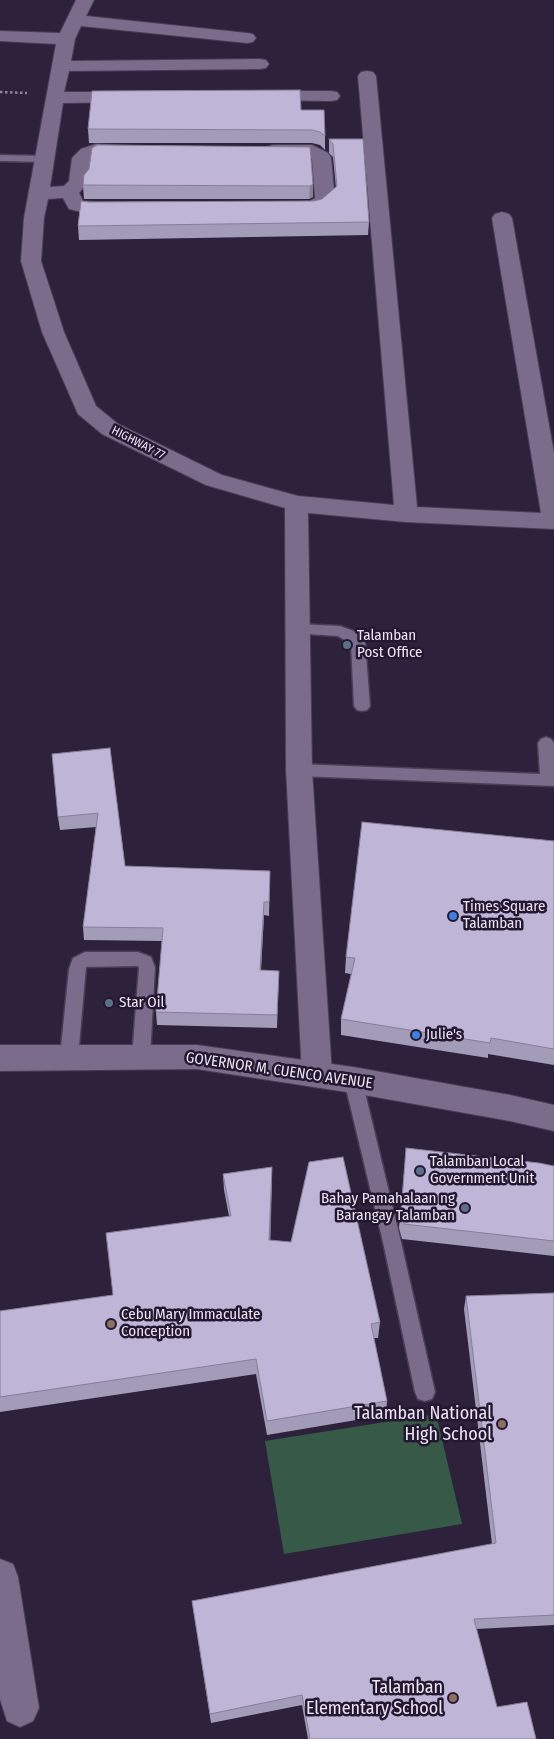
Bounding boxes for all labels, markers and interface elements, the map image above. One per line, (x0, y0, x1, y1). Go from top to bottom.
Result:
street label: HIGHWAY 77 (109, 423, 167, 463)
place label: Talamban Post Office (357, 627, 423, 662)
marker: Talamban Post Office (341, 639, 353, 651)
place label: Times Square Talamban (463, 898, 545, 933)
marker: Times Square Talamban (447, 910, 459, 922)
place label: Star Oil (119, 994, 165, 1012)
marker: Star Oil (103, 997, 115, 1009)
place label: Julie's (426, 1026, 462, 1044)
marker: Julie's (410, 1029, 422, 1041)
street label: GOVERNOR M. CUENCO AVENUE (184, 1049, 374, 1093)
place label: Talamban Local Government Unit (430, 1153, 534, 1188)
marker: Talamban Local Government Unit (414, 1165, 426, 1177)
place label: Bahay Pamahalaan ng Barangay Talamban (321, 1190, 455, 1225)
marker: Bahay Pamahalaan ng Barangay Talamban (459, 1202, 471, 1214)
place label: Cebu Mary Immaculate Conception (121, 1306, 260, 1341)
marker: Cebu Mary Immaculate Conception (105, 1318, 117, 1330)
place label: Talamban National High School (354, 1403, 492, 1446)
marker: Talamban National High School (496, 1418, 508, 1430)
place label: Talamban Elementary School (306, 1677, 443, 1720)
marker: Talamban Elementary School (447, 1692, 459, 1704)

